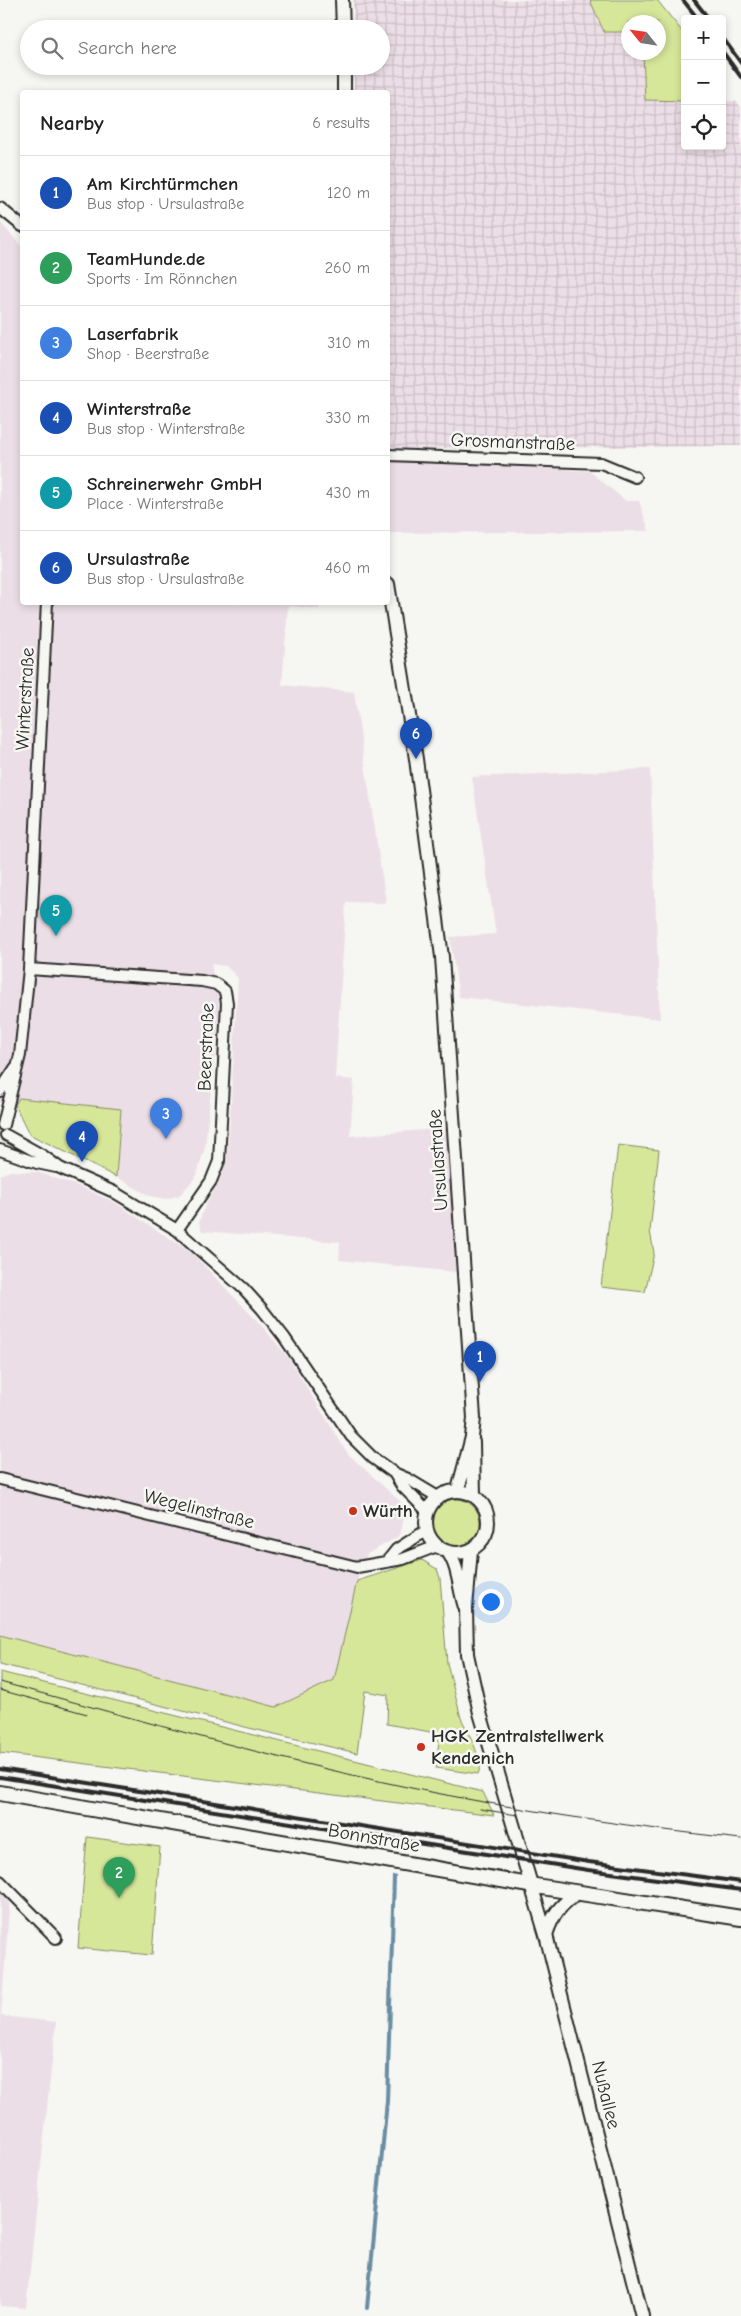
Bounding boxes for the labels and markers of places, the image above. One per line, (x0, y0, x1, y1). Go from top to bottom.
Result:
pin: 6 (400, 718, 432, 759)
pin: 5 (40, 895, 72, 936)
pin: 3 (150, 1098, 182, 1139)
pin: 4 (66, 1121, 98, 1162)
pin: 1 (464, 1341, 496, 1382)
place label: Würth (363, 1500, 413, 1522)
marker: Würth (347, 1505, 359, 1517)
place label: HGK Zentralstellwerk Kendenich (431, 1725, 604, 1769)
marker: HGK Zentralstellwerk Kendenich (415, 1741, 427, 1753)
pin: 2 (103, 1857, 135, 1898)

